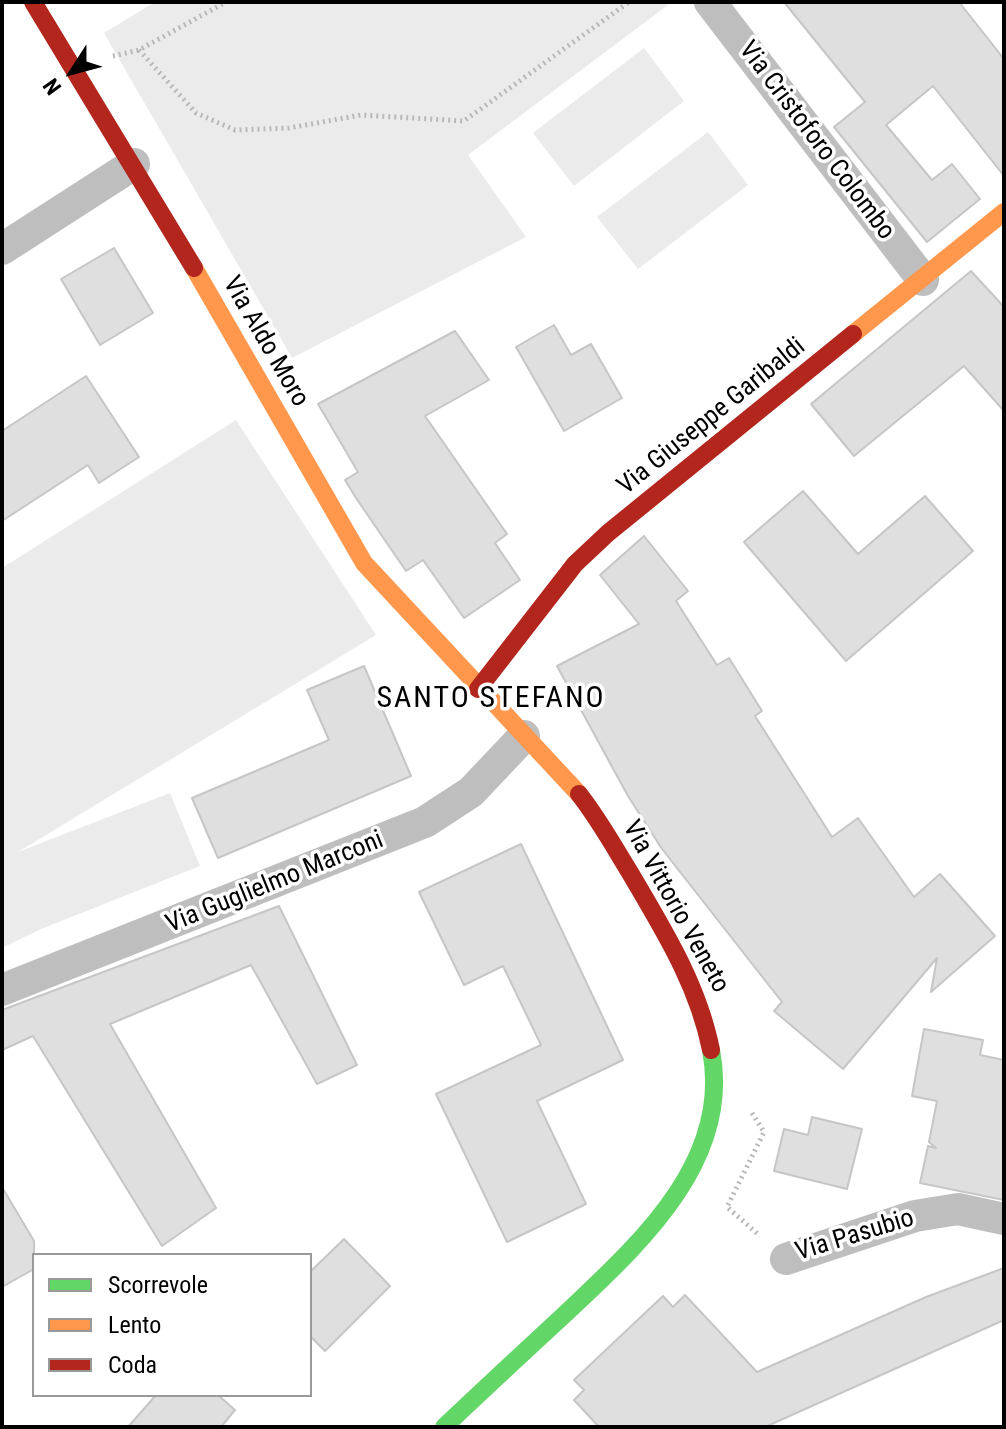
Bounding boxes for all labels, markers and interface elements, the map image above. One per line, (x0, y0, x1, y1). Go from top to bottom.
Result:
north arrow (32, 32, 112, 112)
street label: Via Cristoforo Colombo (731, 36, 901, 246)
text: N (38, 74, 66, 99)
street label: Via Aldo Moro (215, 271, 315, 413)
street label: Via Giuseppe Garibaldi (612, 332, 812, 502)
district label: SANTO STEFANO (376, 681, 606, 717)
street label: Via Vittorio Veneto (615, 815, 735, 999)
street label: Via Guglielmo Marconi (162, 825, 388, 941)
street label: Via Pasubio (792, 1203, 918, 1269)
legend (32, 1253, 312, 1397)
text: Scorrevole (108, 1271, 208, 1299)
text: Lento (108, 1311, 161, 1339)
text: Coda (108, 1351, 157, 1379)

